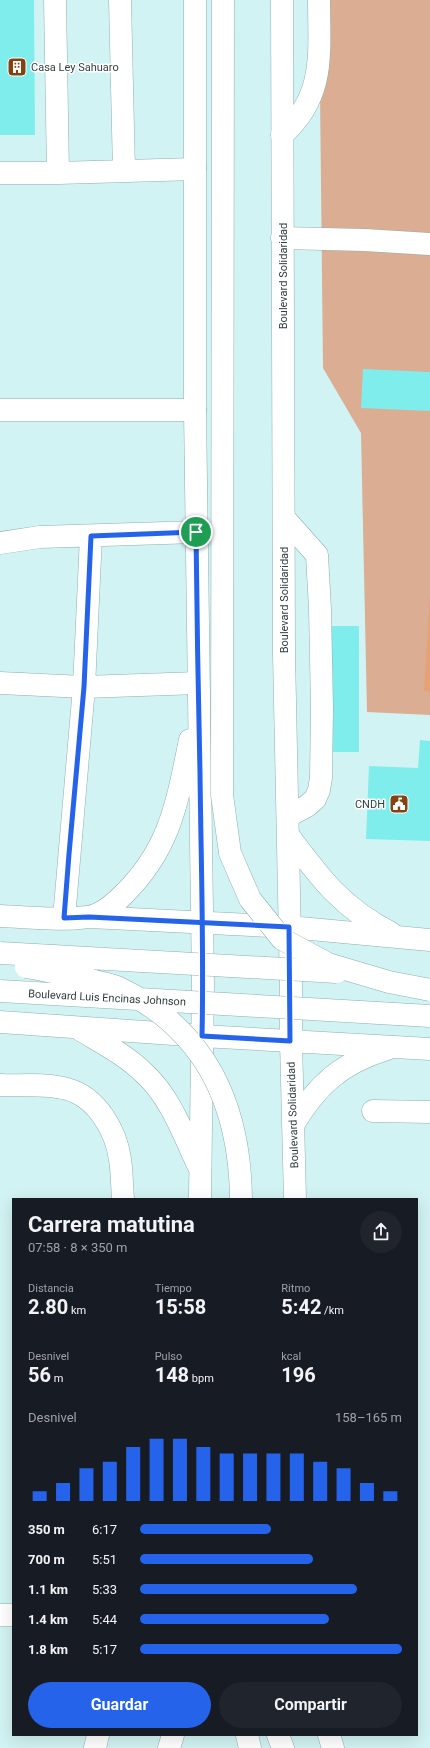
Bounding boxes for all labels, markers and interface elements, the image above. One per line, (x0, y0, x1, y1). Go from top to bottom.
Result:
building icon: Casa Ley Sahuaro (6, 56, 28, 78)
place label: Casa Ley Sahuaro (31, 61, 119, 74)
street label: Boulevard Solidaridad (277, 223, 290, 329)
pin (179, 515, 213, 549)
icon: arrive (185, 521, 207, 543)
street label: Boulevard Solidaridad (278, 547, 291, 653)
public building icon: CNDH (388, 793, 410, 815)
place label: CNDH (355, 798, 385, 811)
street label: Boulevard Luis Encinas Johnson (28, 987, 186, 1009)
street label: Boulevard Solidaridad (285, 1062, 301, 1168)
button: share (360, 1211, 402, 1253)
text: Carrera matutina (28, 1212, 195, 1237)
text: 07:58 · 8 × 350 m (28, 1240, 127, 1255)
text: Distancia (28, 1282, 74, 1295)
text: Tiempo (155, 1282, 192, 1295)
text: Ritmo (281, 1282, 310, 1295)
text: 2.80 (28, 1295, 68, 1319)
text: 15:58 (155, 1295, 206, 1319)
text: 5:42 (281, 1295, 321, 1319)
text: km (68, 1304, 86, 1317)
text: /km (321, 1304, 344, 1317)
text: Desnivel (28, 1350, 69, 1363)
text: Pulso (155, 1350, 182, 1363)
text: kcal (281, 1350, 301, 1363)
text: 56 (28, 1363, 51, 1387)
text: 148 (155, 1363, 189, 1387)
text: 196 (281, 1363, 316, 1387)
text: m (51, 1372, 63, 1385)
text: bpm (189, 1372, 214, 1385)
text: Desnivel (28, 1410, 77, 1425)
text: 158–165 m (335, 1410, 402, 1425)
text: 350 m (28, 1522, 65, 1537)
text: 6:17 (92, 1522, 117, 1537)
text: 700 m (28, 1552, 65, 1567)
text: 5:51 (92, 1552, 117, 1567)
text: 1.1 km (28, 1582, 68, 1597)
text: 5:33 (92, 1582, 117, 1597)
text: 1.4 km (28, 1612, 68, 1627)
text: 5:44 (92, 1612, 117, 1627)
text: 1.8 km (28, 1642, 68, 1657)
text: 5:17 (92, 1642, 117, 1657)
button: Guardar (28, 1682, 211, 1728)
button: Compartir (219, 1682, 402, 1728)

